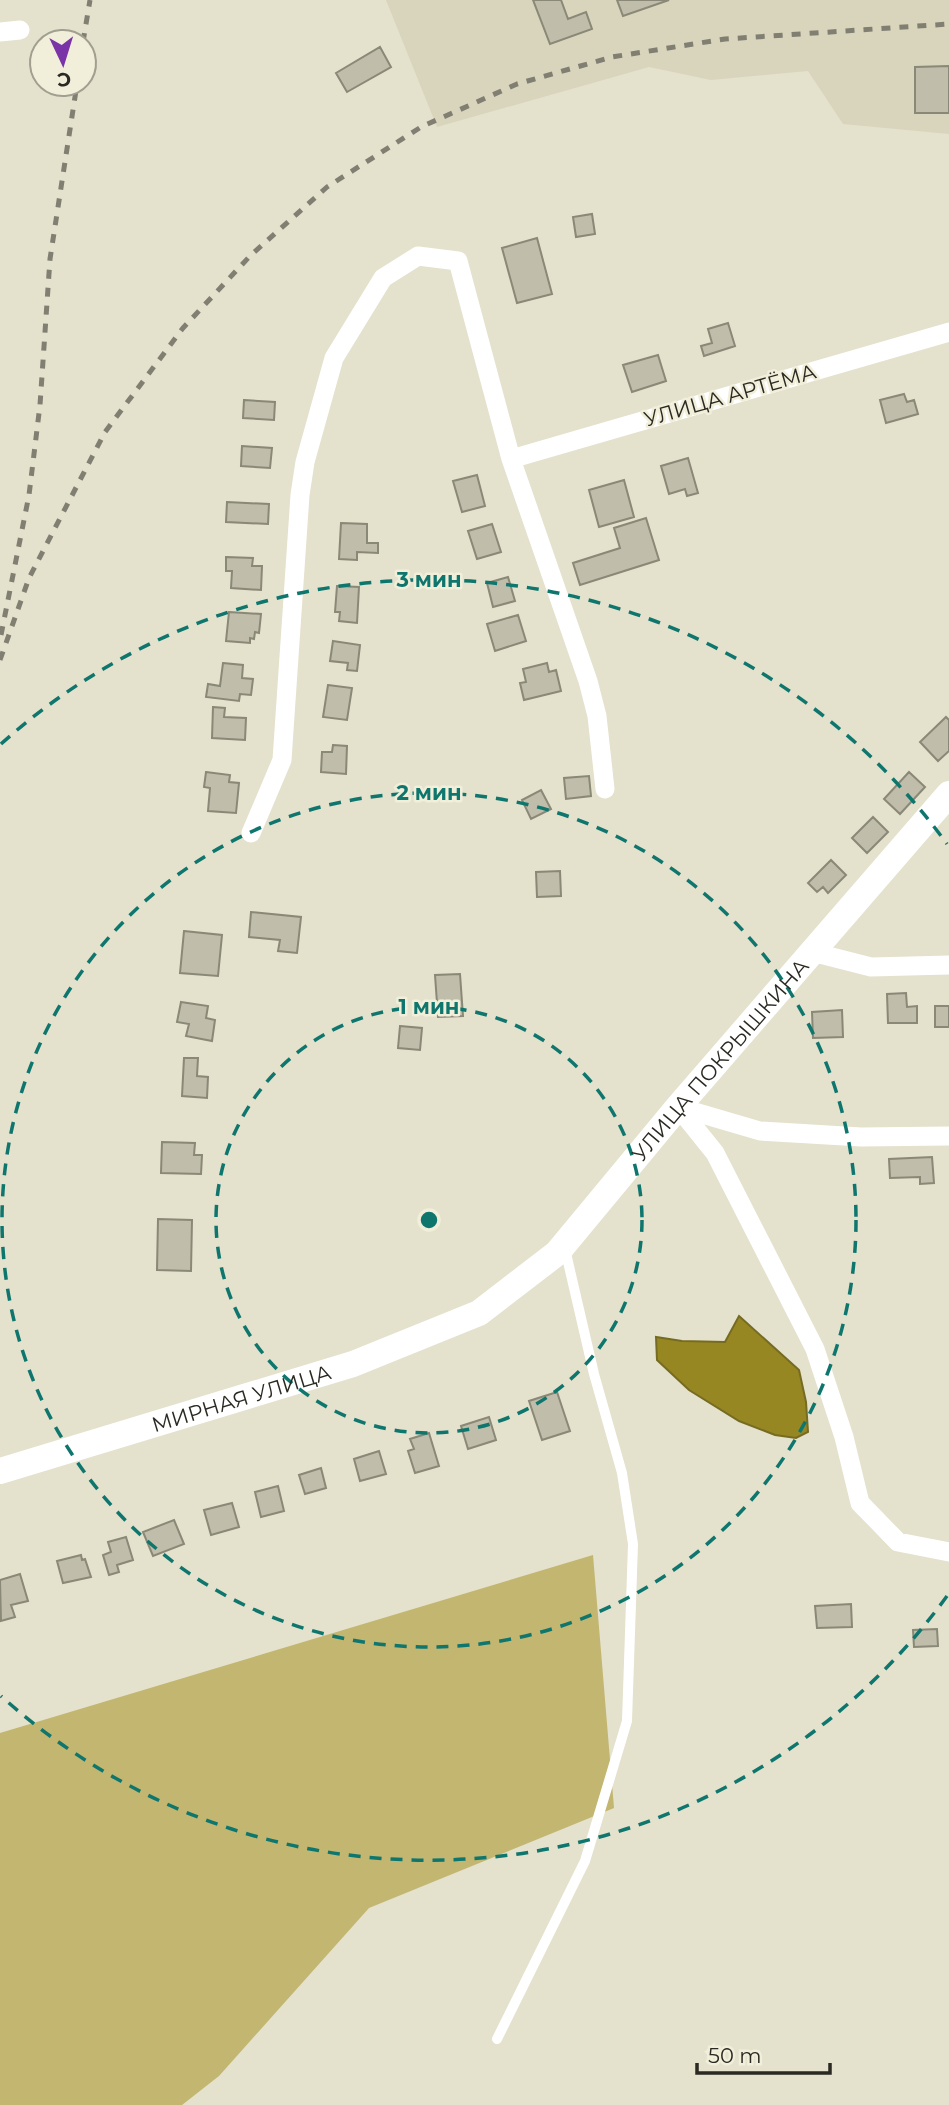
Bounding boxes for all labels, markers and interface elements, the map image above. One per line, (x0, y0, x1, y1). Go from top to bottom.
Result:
north arrow (28, 28, 98, 98)
text: С (56, 68, 72, 91)
street label: УЛИЦА АРТЁМА (641, 358, 819, 432)
text: 3 мин (396, 567, 461, 592)
text: 2 мин (397, 780, 461, 805)
street label: УЛИЦА ПОКРЫШКИНА (626, 953, 814, 1166)
text: 1 мин (399, 994, 459, 1019)
centre of rings (417, 1208, 441, 1232)
street label: МИРНАЯ УЛИЦА (149, 1359, 334, 1437)
scale bar (697, 2032, 830, 2076)
text: 50 m (708, 2043, 762, 2068)

